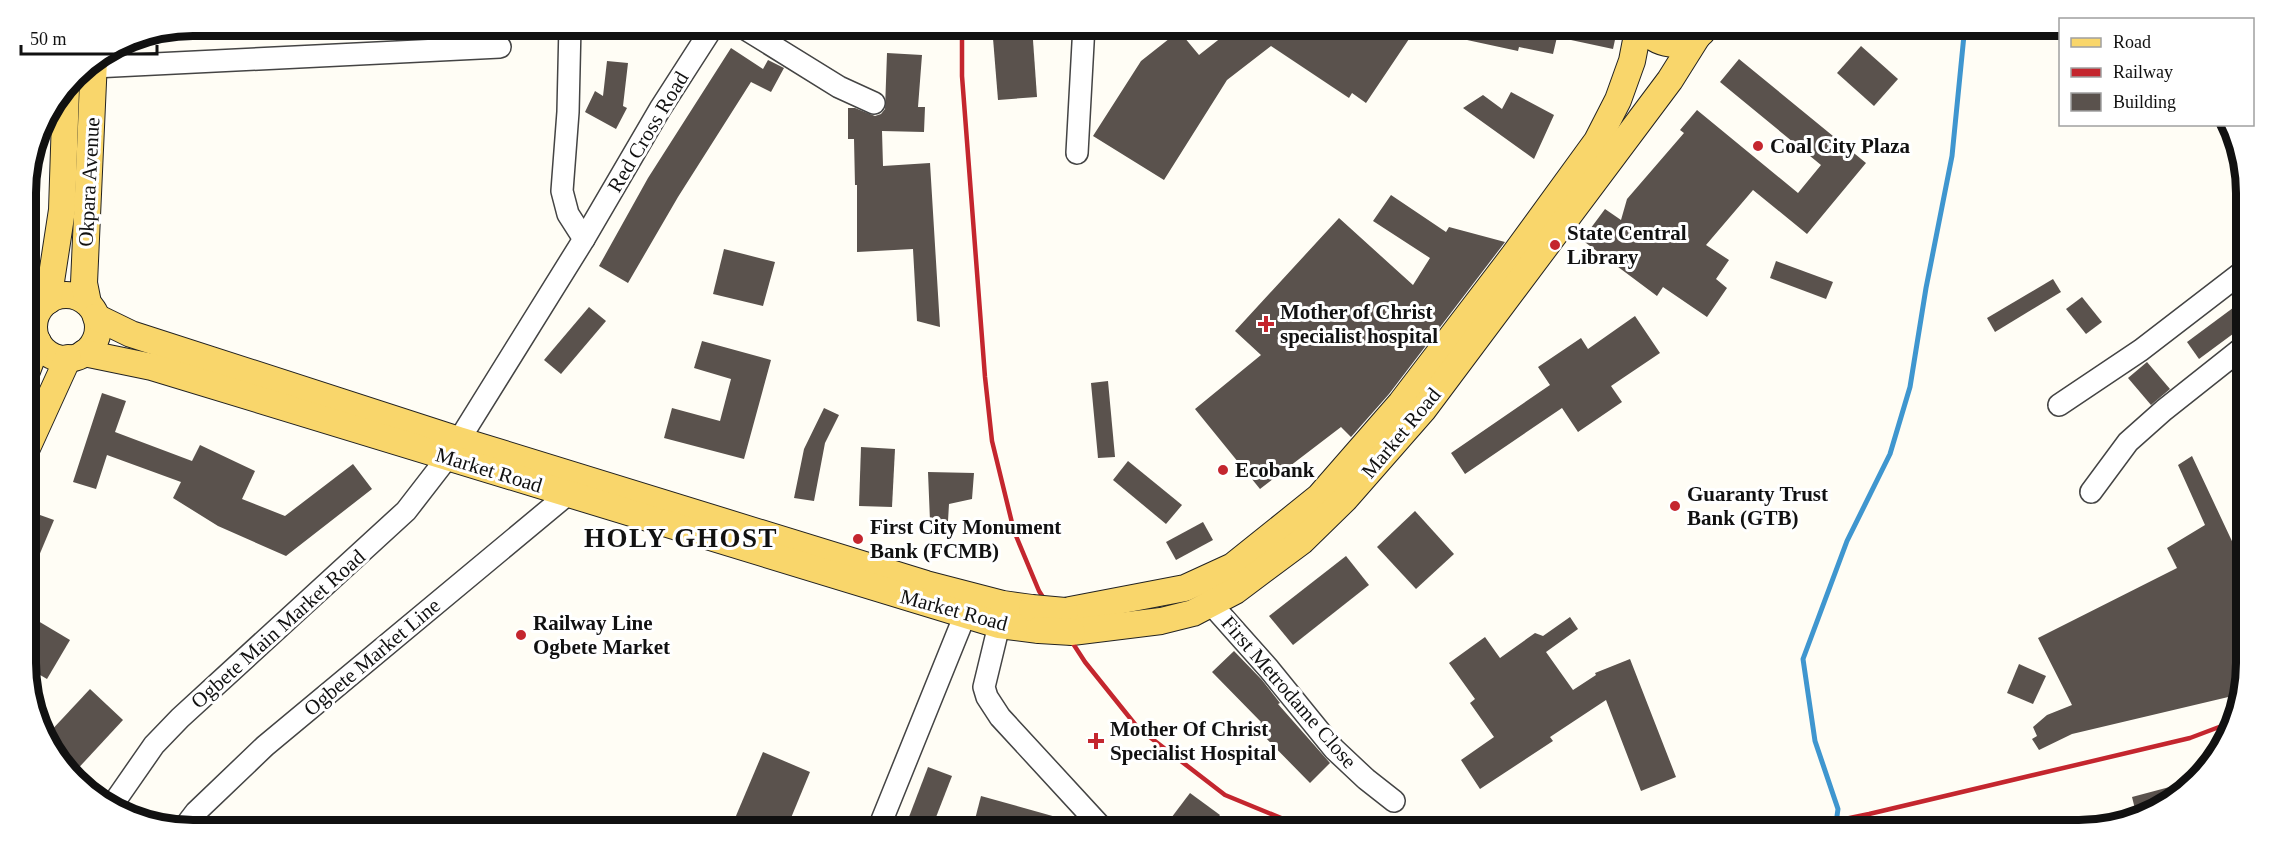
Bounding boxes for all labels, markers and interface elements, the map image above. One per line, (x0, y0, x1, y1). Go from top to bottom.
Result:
scale bar (21, 18, 158, 56)
legend (2059, 18, 2254, 126)
text: 50 m (30, 29, 67, 49)
text: Road (2113, 32, 2151, 52)
text: Railway (2113, 62, 2173, 82)
street label: Red Cross Road (603, 67, 694, 197)
text: Building (2113, 92, 2176, 112)
street label: Okpara Avenue (74, 117, 104, 247)
place label: Coal City Plaza (1770, 134, 1910, 158)
marker: Coal City Plaza (1751, 139, 1765, 153)
place label: State Central Library (1567, 221, 1687, 269)
marker: State Central Library (1548, 238, 1562, 252)
place label: Mother of Christ specialist hospital (1280, 300, 1438, 348)
marker: Mother of Christ specialist hospital (1257, 315, 1275, 333)
street label: Market Road (1356, 383, 1446, 483)
street label: Market Road (433, 442, 546, 498)
place label: Ecobank (1235, 458, 1315, 482)
marker: Ecobank (1216, 463, 1230, 477)
place label: Guaranty Trust Bank (GTB) (1687, 482, 1828, 530)
marker: Guaranty Trust Bank (GTB) (1668, 499, 1682, 513)
place label: First City Monument Bank (FCMB) (870, 515, 1061, 563)
district label: HOLY GHOST (584, 523, 778, 553)
marker: First City Monument Bank (FCMB) (851, 532, 865, 546)
street label: Ogbete Main Market Road (186, 544, 370, 713)
street label: Market Road (898, 584, 1011, 636)
street label: Ogbete Market Line (299, 593, 445, 721)
place label: Railway Line Ogbete Market (533, 611, 670, 659)
street label: First Metrodame Close (1216, 611, 1362, 773)
marker: Railway Line Ogbete Market (514, 628, 528, 642)
place label: Mother Of Christ Specialist Hospital (1110, 717, 1276, 765)
marker: Mother Of Christ Specialist Hospital (1087, 732, 1105, 750)

